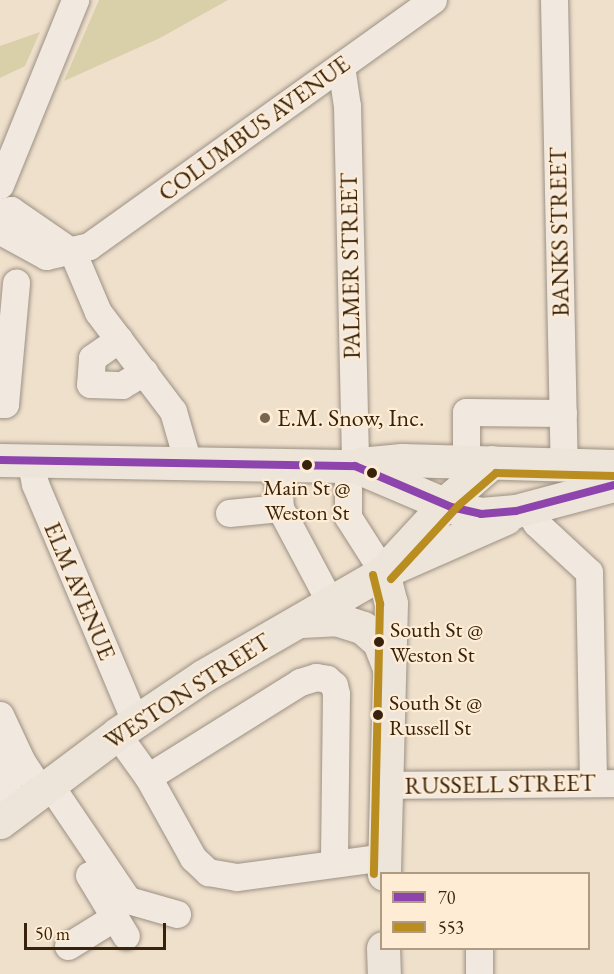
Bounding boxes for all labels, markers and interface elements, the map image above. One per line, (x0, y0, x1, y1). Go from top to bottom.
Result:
street label: COLUMBUS AVENUE (153, 49, 355, 207)
street label: BANKS STREET (543, 147, 575, 317)
street label: PALMER STREET (334, 173, 366, 359)
place label: E.M. Snow, Inc. (277, 404, 425, 432)
marker: E.M. Snow, Inc. (258, 411, 272, 425)
marker: Main St @ Weston St (301, 459, 313, 471)
unlabelled marker (366, 467, 378, 479)
place label: Main St @ Weston St (263, 474, 351, 526)
street label: ELM AVENUE (38, 518, 122, 664)
place label: South St @ Weston St (390, 616, 483, 668)
street label: WESTON STREET (99, 627, 275, 755)
marker: South St @ Weston St (373, 636, 385, 648)
place label: South St @ Russell St (389, 689, 482, 740)
marker: South St @ Russell St (372, 709, 384, 721)
street label: RUSSELL STREET (404, 768, 596, 800)
legend (380, 872, 590, 950)
text: 70 (438, 886, 455, 909)
scale bar (27, 911, 170, 949)
text: 553 (438, 916, 464, 939)
text: 50 m (35, 922, 70, 945)

